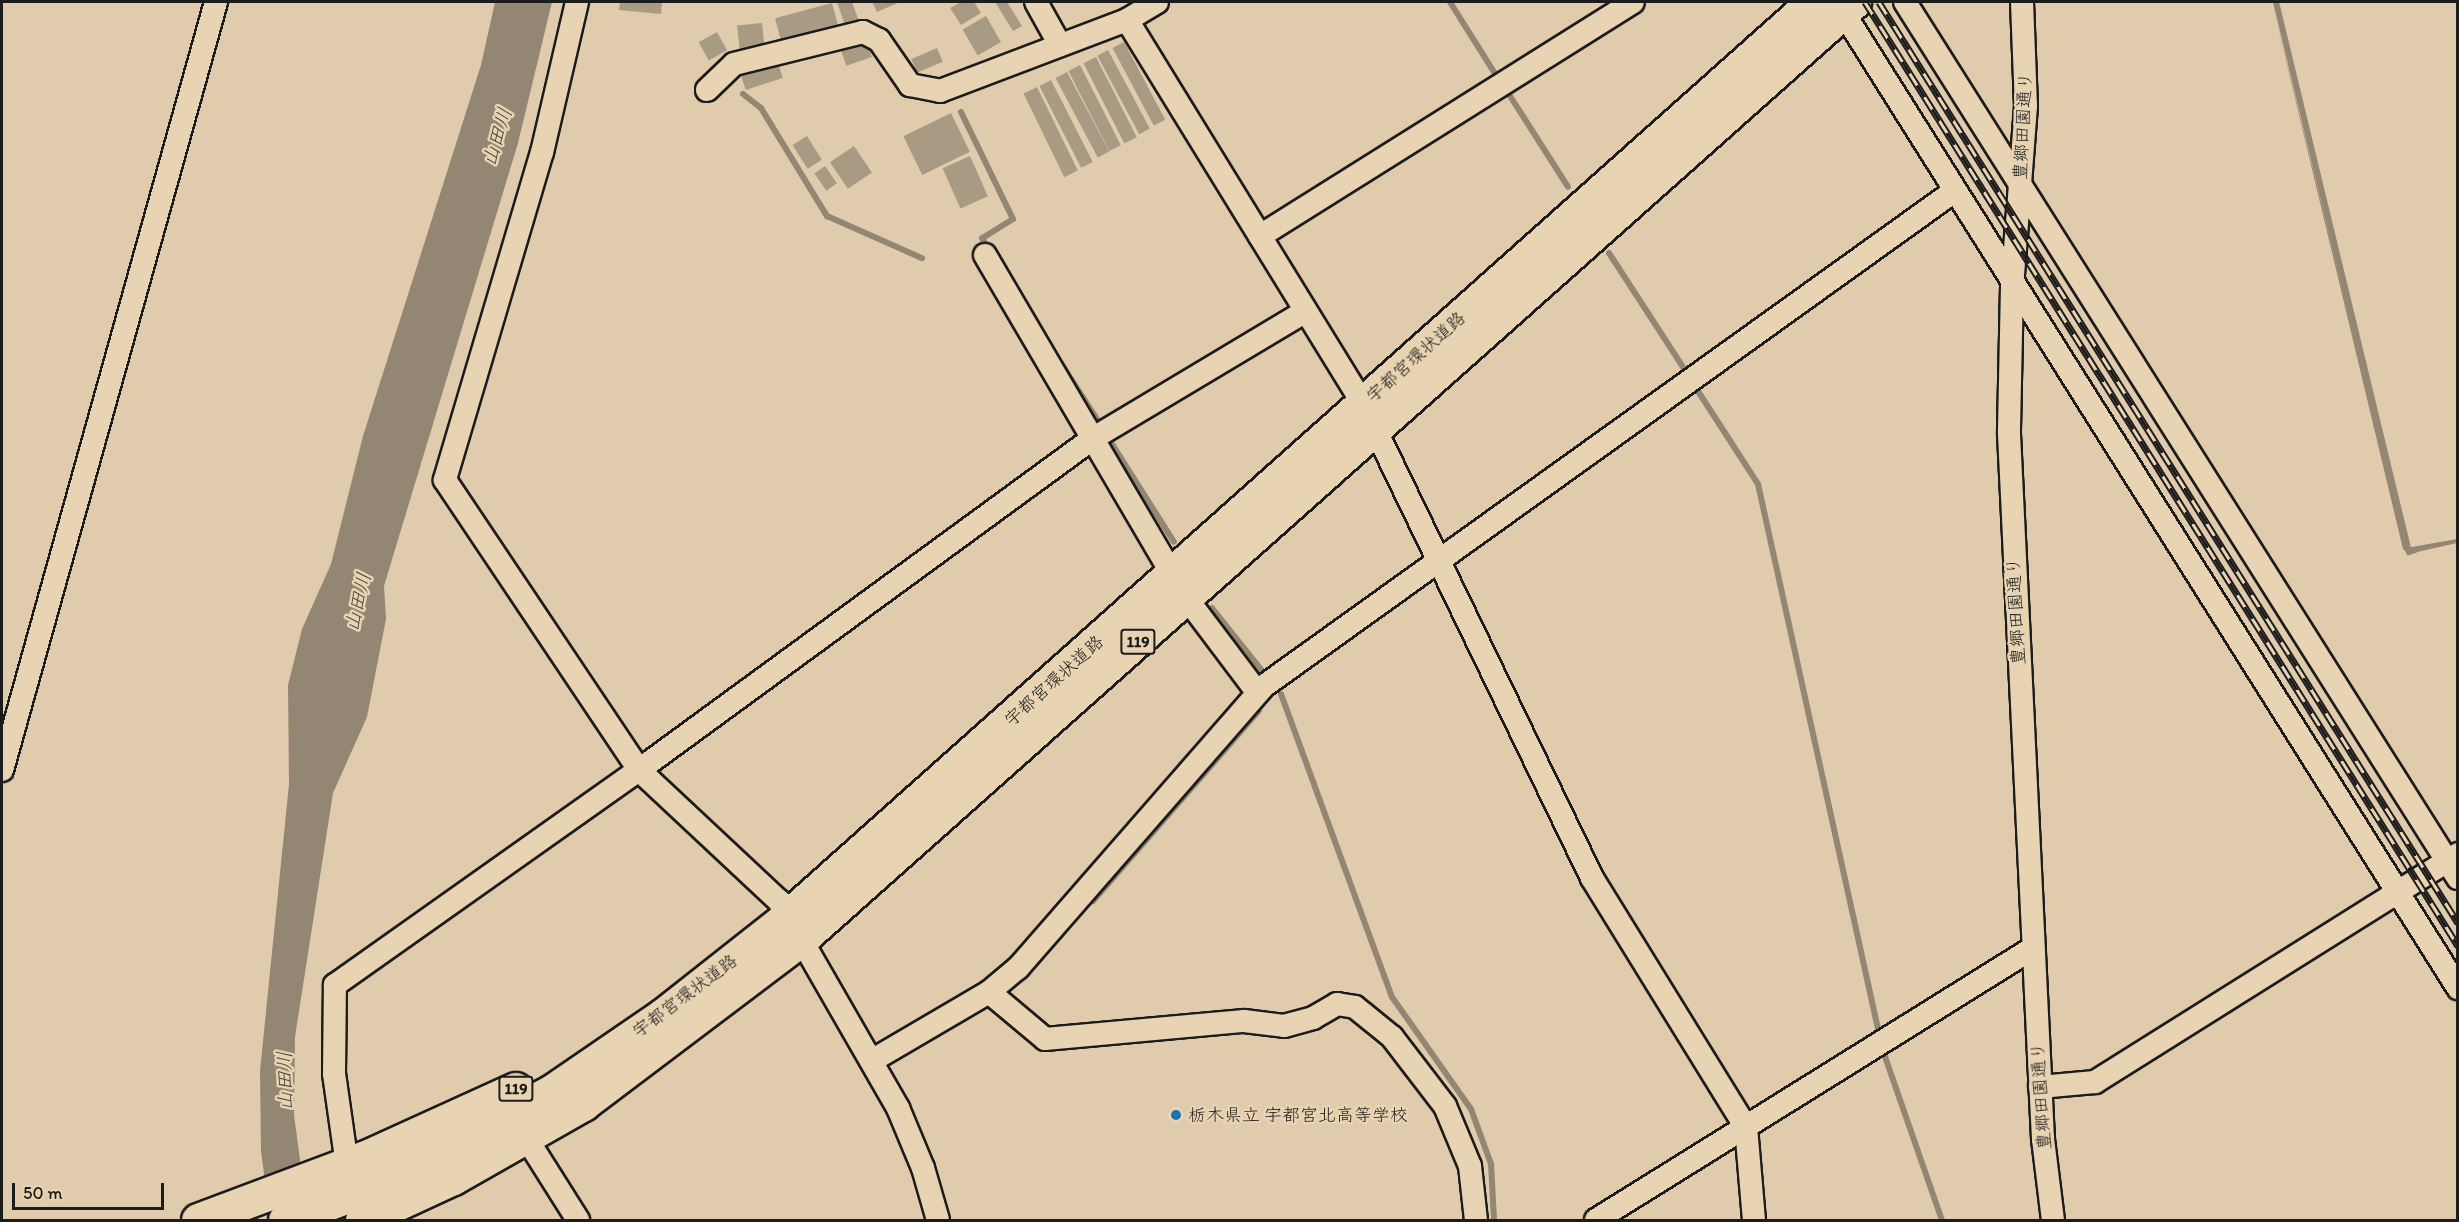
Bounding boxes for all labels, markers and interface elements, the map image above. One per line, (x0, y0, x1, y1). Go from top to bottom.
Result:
street label: 豊郷田園通り (2009, 72, 2037, 180)
water label: 山田川 (477, 105, 517, 169)
street label: 宇都宮環状道路 (1362, 307, 1470, 407)
street label: 豊郷田園通り (2002, 557, 2030, 665)
water label: 山田川 (340, 570, 376, 634)
road number: 119 (1120, 629, 1156, 655)
street label: 宇都宮環状道路 (1000, 631, 1108, 731)
street label: 宇都宮環状道路 (628, 949, 742, 1043)
street label: 豊郷田園通り (2026, 1041, 2056, 1151)
water label: 山田川 (272, 1051, 298, 1111)
road number: 119 (498, 1076, 534, 1102)
place label: 栃木県立 宇都宮北高等学校 (1188, 1104, 1408, 1126)
marker: 栃木県立 宇都宮北高等学校 (1169, 1108, 1183, 1122)
scale bar (15, 1171, 166, 1209)
text: 50 m (23, 1182, 63, 1204)

